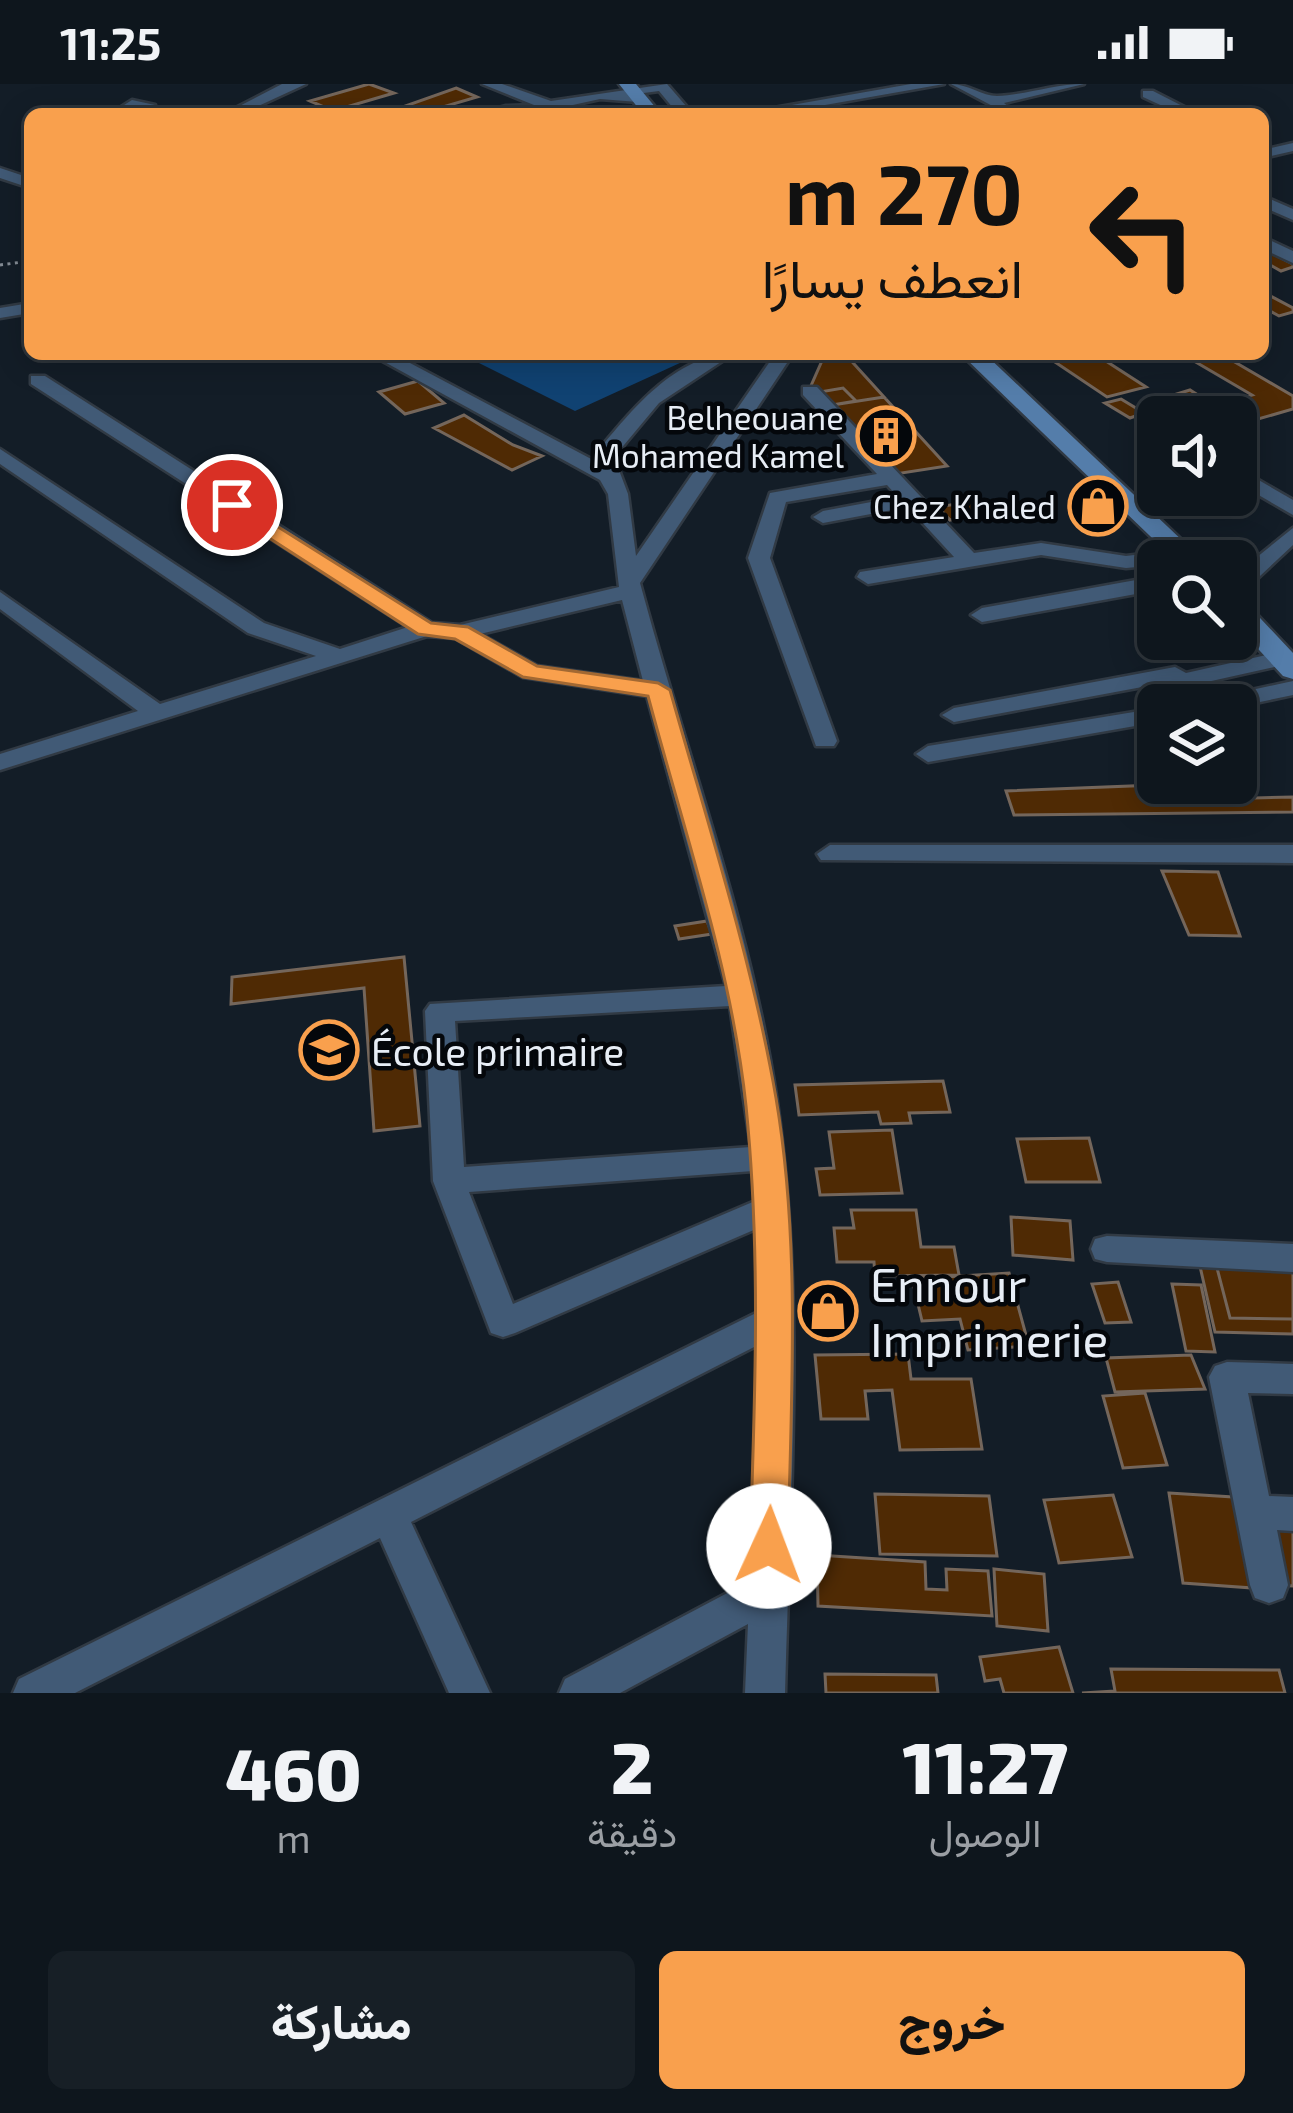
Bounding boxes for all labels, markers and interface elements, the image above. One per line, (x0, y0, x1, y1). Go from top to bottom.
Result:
text: 11:25 (60, 15, 161, 69)
text: 270 m (785, 141, 1023, 242)
icon: left (1065, 156, 1221, 312)
text: انعطف يسارًا (762, 244, 1023, 309)
map controls (1137, 396, 1257, 804)
button: sound (1137, 396, 1257, 516)
place label: Belheouane Mohamed Kamel (592, 397, 844, 475)
building icon: Belheouane Mohamed Kamel (855, 405, 917, 467)
pin (181, 454, 283, 556)
icon: arrive (199, 472, 265, 538)
shop icon: Chez Khaled (1067, 475, 1129, 537)
place label: Chez Khaled (873, 486, 1056, 526)
button: search (1137, 540, 1257, 660)
button: layers (1137, 684, 1257, 804)
school or university icon: École primaire (298, 1019, 360, 1081)
place label: École primaire (371, 1027, 624, 1074)
place label: Ennour Imprimerie (870, 1254, 1108, 1367)
shop icon: Ennour Imprimerie (797, 1280, 859, 1342)
position arrow (706, 1483, 832, 1609)
text: 2 (611, 1722, 653, 1808)
text: 11:27 (902, 1722, 1068, 1808)
text: 460 (225, 1729, 362, 1815)
text: دقيقة (587, 1808, 677, 1855)
text: الوصول (929, 1808, 1041, 1855)
text: m (276, 1814, 311, 1861)
button: مشاركة (48, 1951, 635, 2089)
button: خروج (659, 1951, 1245, 2089)

